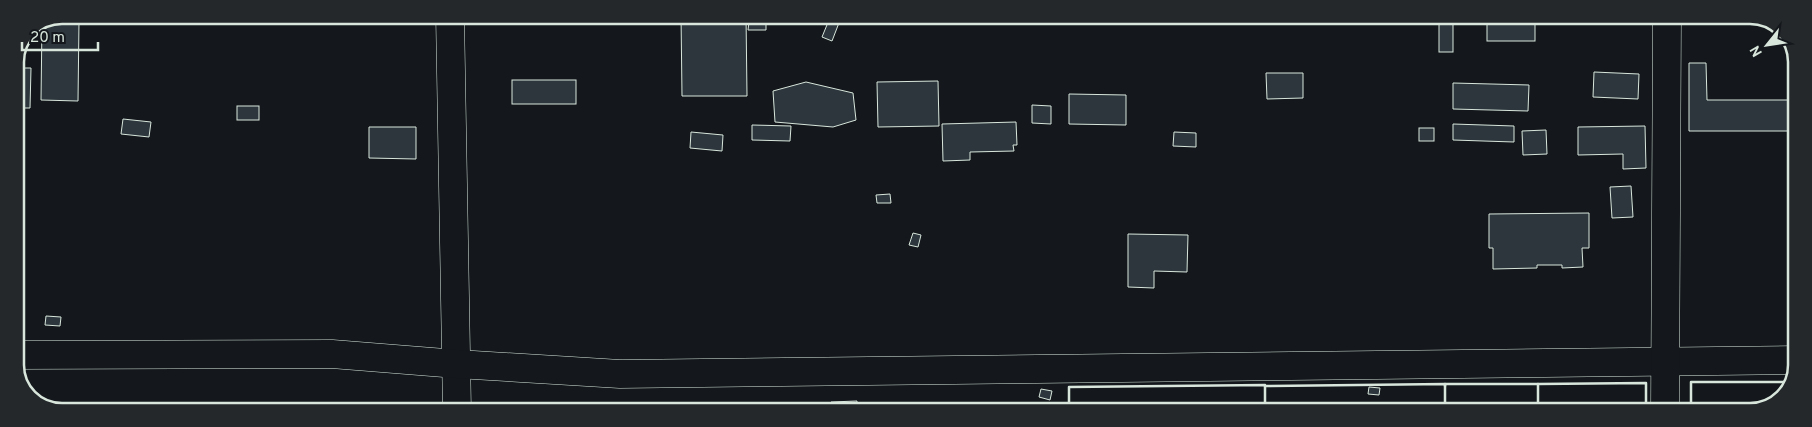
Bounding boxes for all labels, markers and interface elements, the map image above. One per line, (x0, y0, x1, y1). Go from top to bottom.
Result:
scale bar (22, 20, 99, 52)
north arrow (1742, 20, 1792, 70)
text: 20 m (30, 29, 65, 48)
text: N (1747, 42, 1767, 59)

